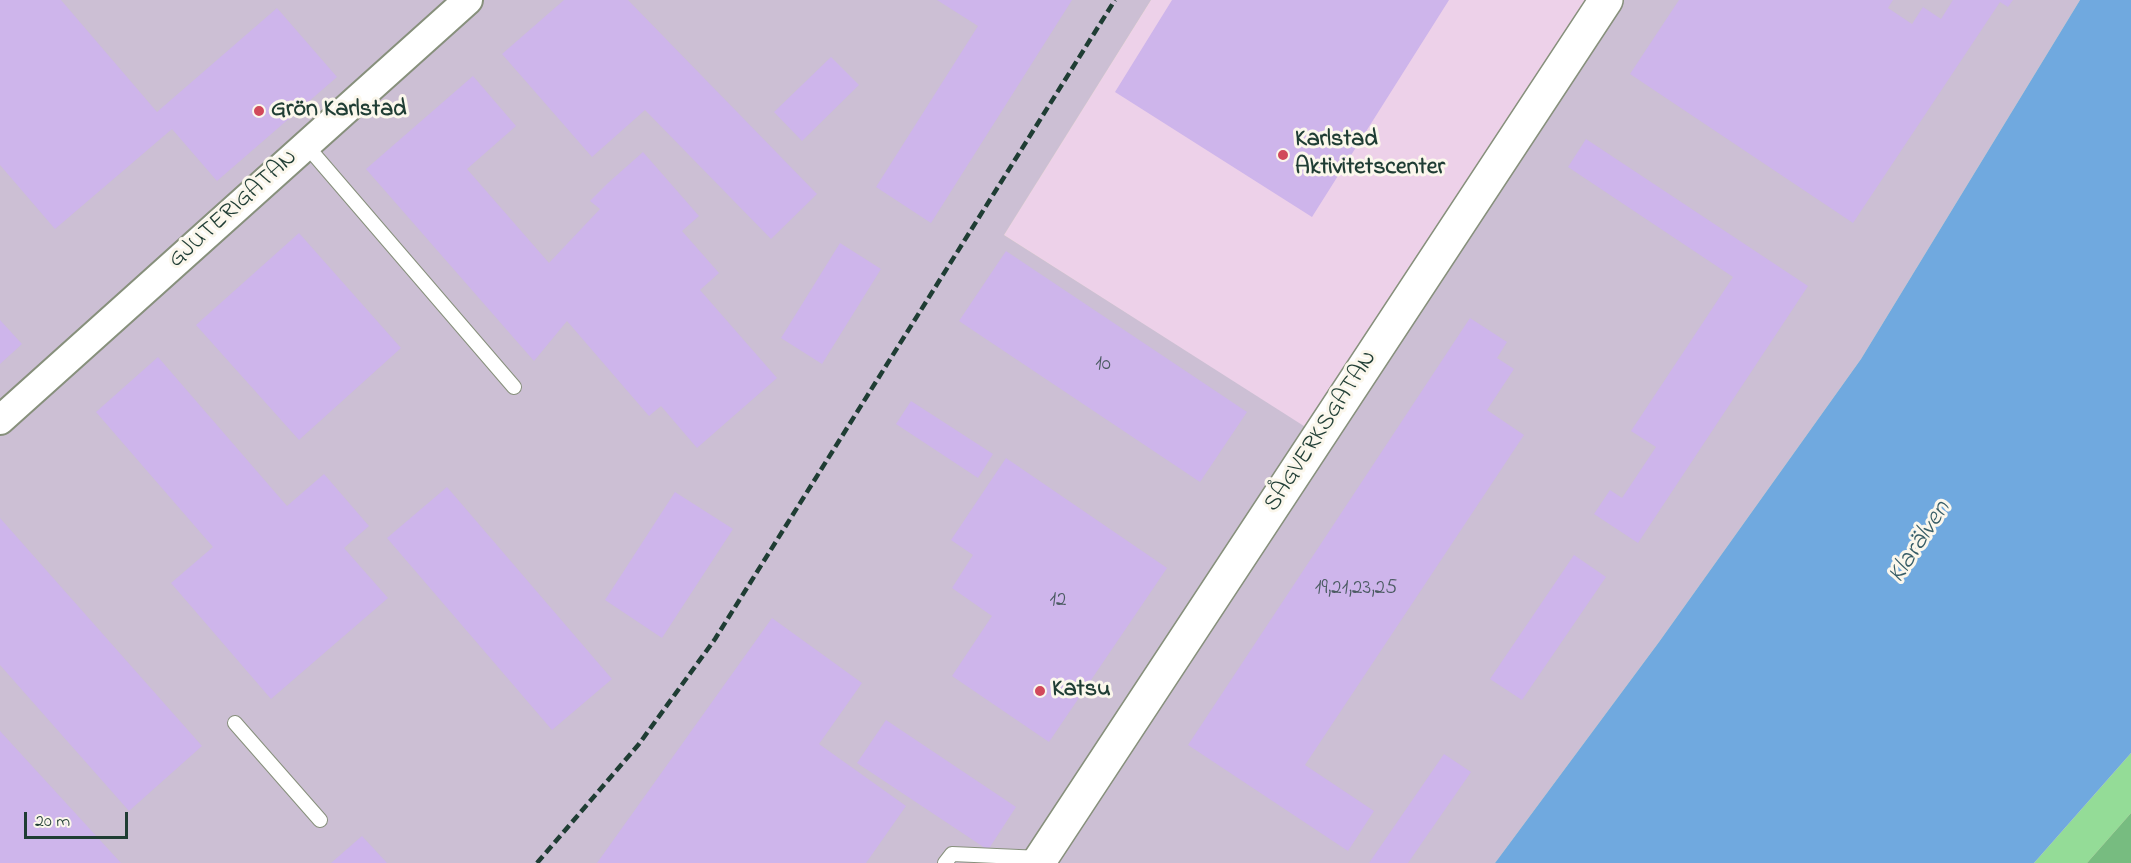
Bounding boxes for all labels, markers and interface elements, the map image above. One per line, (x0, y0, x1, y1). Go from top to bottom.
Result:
place label: Grön Karlstad (271, 97, 407, 125)
marker: Grön Karlstad (252, 104, 266, 118)
place label: Karlstad Aktivitetscenter (1295, 127, 1445, 183)
street label: GJUTERIGATAN (164, 145, 304, 275)
marker: Karlstad Aktivitetscenter (1276, 148, 1290, 162)
street label: SÅGVERKSGATAN (1259, 346, 1385, 518)
house number: 10 (1095, 353, 1111, 379)
water label: Klarälven (1883, 496, 1959, 590)
house number: 19,21,23,25 (1315, 577, 1397, 603)
house number: 12 (1049, 589, 1067, 615)
place label: Katsu (1052, 677, 1111, 705)
marker: Katsu (1033, 684, 1047, 698)
scale bar (27, 800, 130, 838)
text: 20 m (35, 809, 70, 835)

